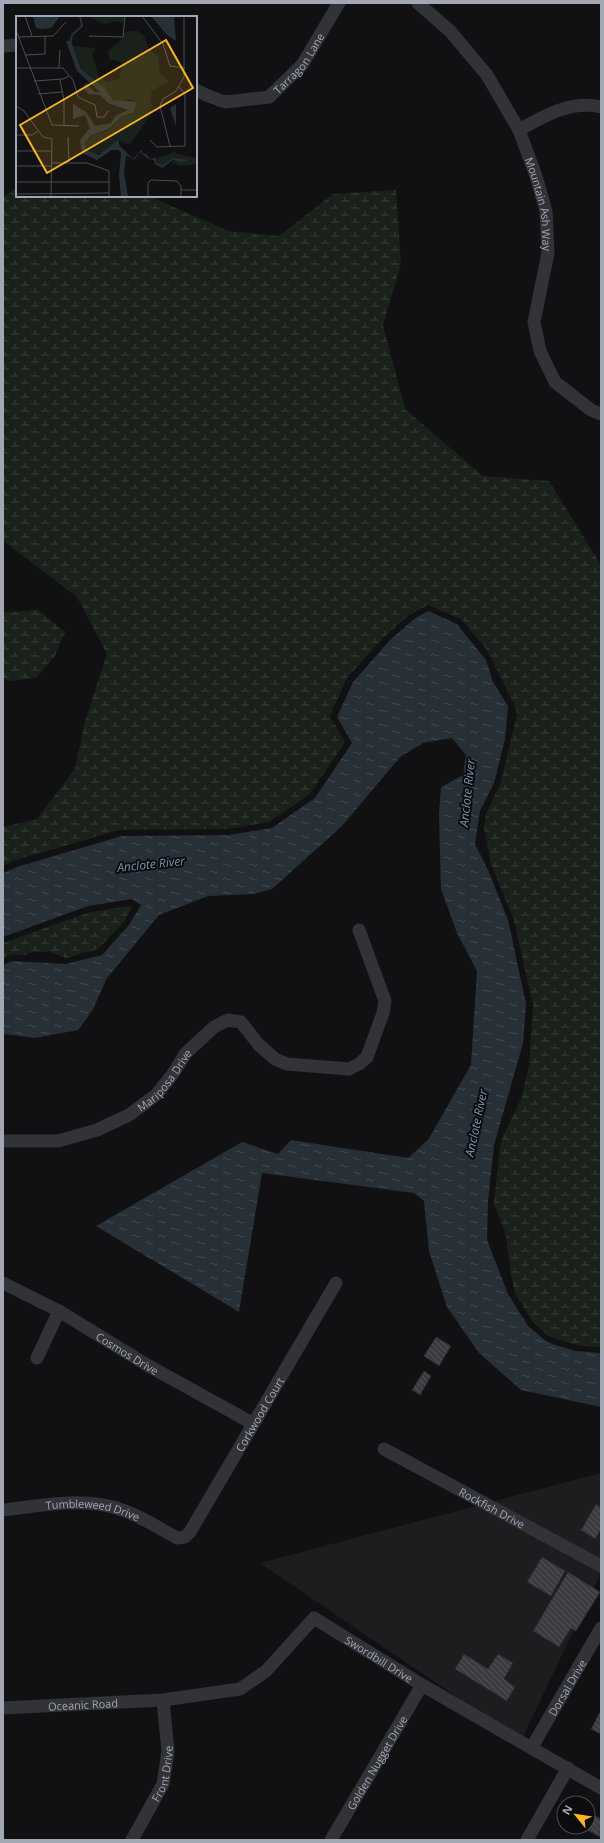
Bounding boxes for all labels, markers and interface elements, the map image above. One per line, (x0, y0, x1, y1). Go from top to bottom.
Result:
inset map (16, 16, 197, 197)
street label: Tarragon Lane (270, 30, 327, 97)
street label: Mountain Ash Way (522, 155, 555, 252)
water label: Anclote River (455, 757, 479, 829)
water label: Anclote River (115, 852, 187, 876)
street label: Mariposa Drive (134, 1045, 194, 1114)
water label: Anclote River (460, 1087, 492, 1159)
street label: Cosmos Drive (93, 1328, 162, 1378)
street label: Corkwood Court (232, 1374, 287, 1454)
street label: Rockfish Drive (457, 1484, 528, 1531)
street label: Tumbleweed Drive (45, 1495, 143, 1524)
street label: Swordbill Drive (343, 1632, 416, 1685)
street label: Dorsal Drive (544, 1656, 589, 1718)
street label: Oceanic Road (48, 1695, 118, 1713)
street label: Golden Nugget Drive (343, 1713, 410, 1812)
street label: Front Drive (147, 1745, 176, 1804)
north arrow (556, 1795, 596, 1835)
text: N (558, 1802, 576, 1817)

